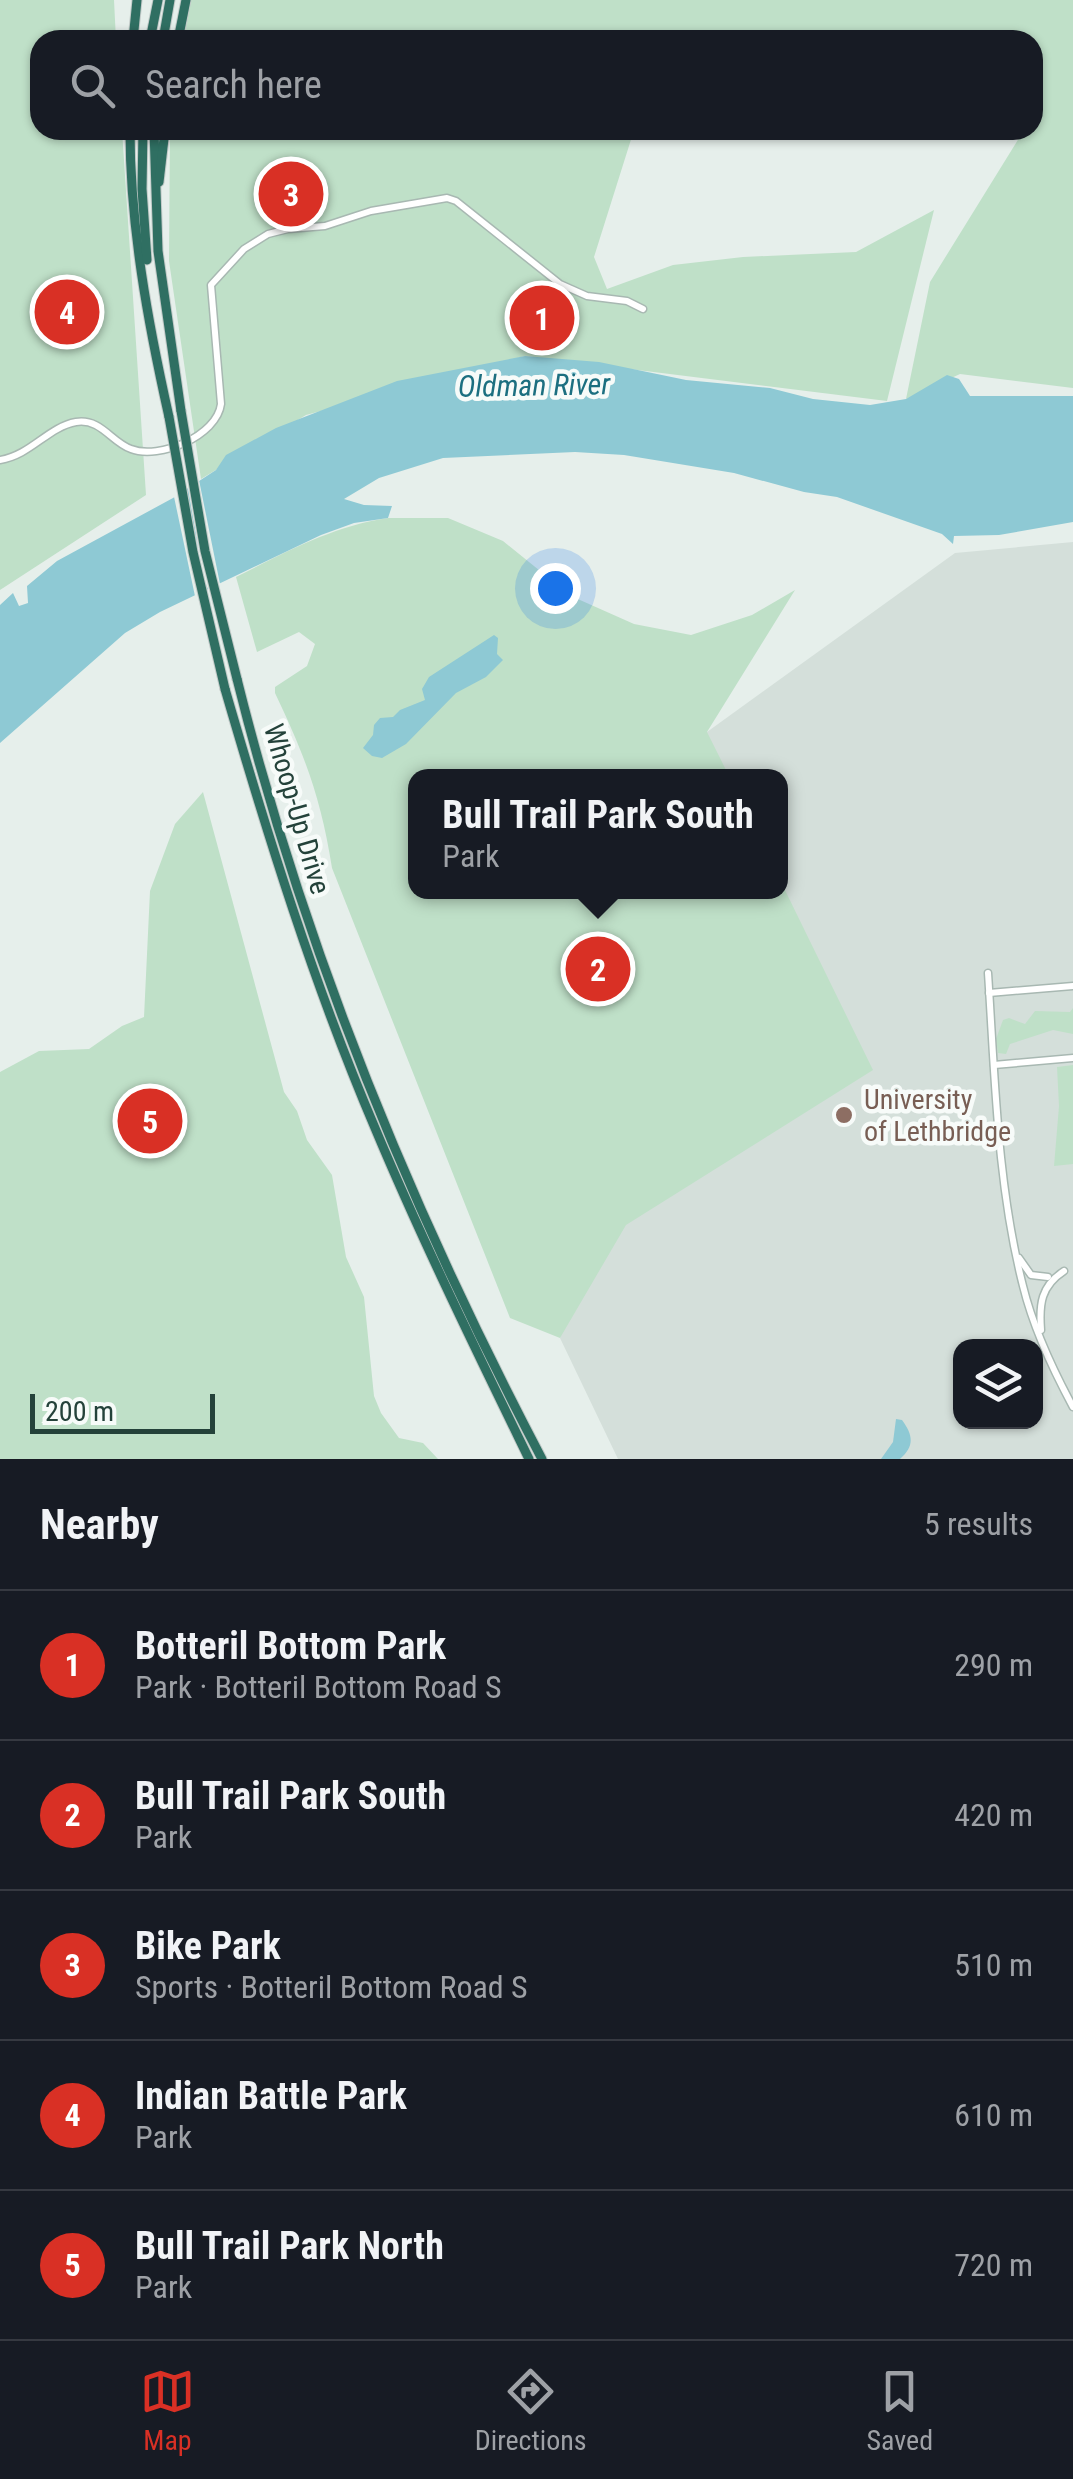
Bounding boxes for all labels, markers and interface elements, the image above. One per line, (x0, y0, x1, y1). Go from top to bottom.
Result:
search box (30, 30, 1043, 140)
icon: search (65, 58, 120, 113)
text: Search here (145, 63, 322, 107)
pin: 3 (258, 156, 324, 232)
pin: 4 (34, 274, 100, 350)
pin: 1 (510, 280, 574, 356)
water label: Oldman River (458, 366, 612, 404)
your location (530, 563, 581, 614)
street label: Whoop-Up Drive (257, 720, 337, 898)
popup (408, 769, 788, 899)
text: Bull Trail Park South (442, 793, 754, 837)
text: Park (442, 837, 499, 875)
pin: 2 (566, 932, 630, 1006)
place label: University of Lethbridge (864, 1083, 1011, 1148)
pin: 5 (118, 1084, 182, 1158)
marker: University of Lethbridge (833, 1104, 855, 1126)
map controls (953, 1339, 1043, 1429)
button: layers (953, 1339, 1043, 1429)
scale bar (30, 1389, 215, 1434)
text: 200 m (45, 1395, 114, 1428)
text: Nearby (40, 1500, 159, 1549)
text: 5 results (924, 1505, 1033, 1543)
text: Botteril Bottom Park (135, 1624, 446, 1668)
text: 1 (64, 1646, 81, 1684)
text: 290 m (954, 1646, 1033, 1684)
text: Park · Botteril Bottom Road S (135, 1668, 502, 1706)
text: Bull Trail Park South (135, 1774, 446, 1818)
text: 2 (64, 1796, 81, 1834)
text: 420 m (954, 1796, 1033, 1834)
text: Park (135, 1818, 192, 1856)
text: Bike Park (135, 1924, 281, 1968)
text: 3 (64, 1946, 81, 1984)
text: 510 m (954, 1946, 1033, 1984)
text: Sports · Botteril Bottom Road S (135, 1968, 528, 2006)
text: Indian Battle Park (135, 2074, 407, 2118)
text: 4 (64, 2096, 81, 2134)
text: 610 m (954, 2096, 1033, 2134)
text: Park (135, 2118, 192, 2156)
text: Bull Trail Park North (135, 2224, 444, 2268)
text: 5 (64, 2246, 81, 2284)
text: 720 m (954, 2246, 1033, 2284)
text: Park (135, 2268, 192, 2306)
tab: Map (140, 2364, 195, 2457)
tab: Directions (475, 2364, 587, 2457)
tab: Saved (866, 2364, 933, 2457)

